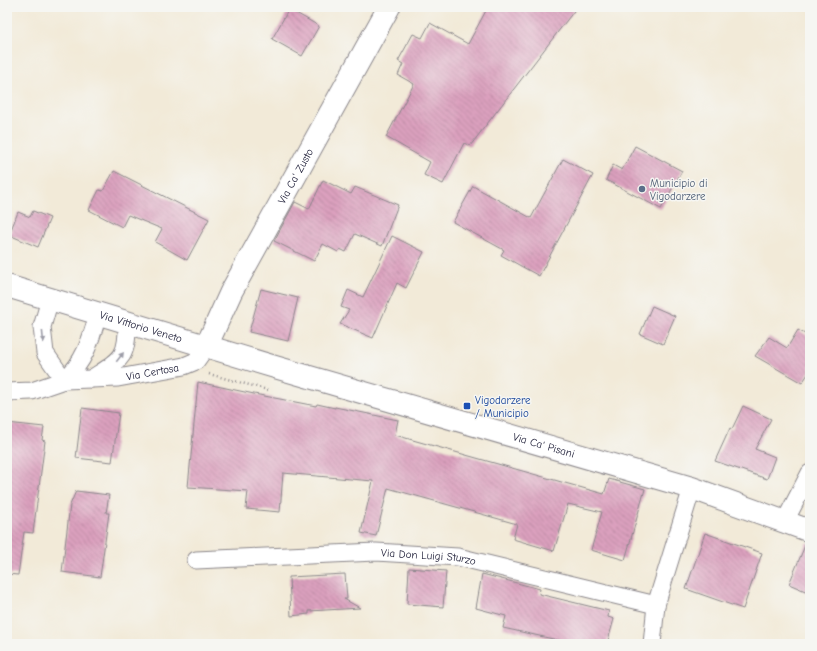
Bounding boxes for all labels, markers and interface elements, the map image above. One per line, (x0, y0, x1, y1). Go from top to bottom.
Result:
street label: Via Ca' Zusto (275, 146, 316, 206)
place label: Municipio di Vigodarzere (650, 177, 707, 203)
marker: Municipio di Vigodarzere (637, 184, 647, 194)
street label: Via Vittorio Veneto (98, 308, 184, 345)
one-way arrow (40, 331, 47, 343)
one-way arrow (116, 352, 125, 363)
street label: Via Certosa (125, 361, 180, 383)
place label: Vigodarzere / Municipio (475, 394, 531, 420)
marker: Vigodarzere / Municipio (462, 401, 472, 411)
street label: Via Ca' Pisani (512, 430, 576, 460)
street label: Via Don Luigi Sturzo (381, 546, 478, 568)

